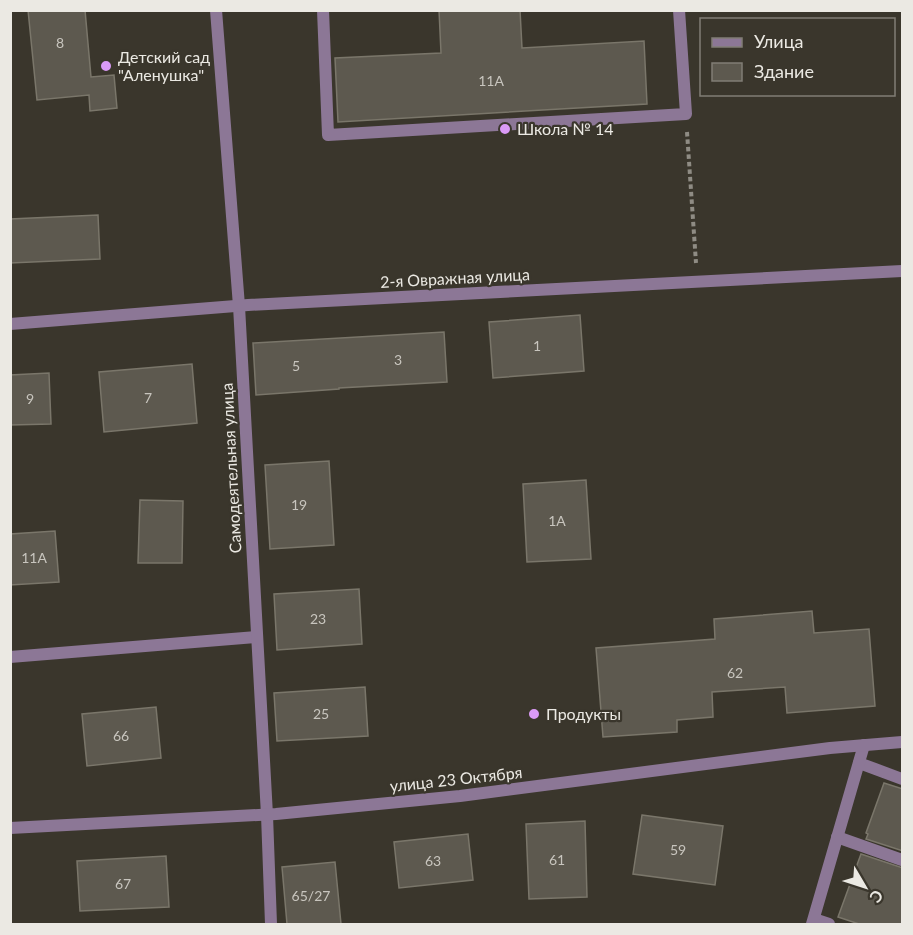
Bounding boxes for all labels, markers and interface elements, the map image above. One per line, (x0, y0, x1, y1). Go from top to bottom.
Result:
legend (700, 18, 895, 96)
text: Улица (754, 30, 804, 52)
house number: 8 (56, 34, 64, 51)
place label: Детский сад "Аленушка" (118, 47, 210, 84)
marker: Детский сад "Аленушка" (99, 59, 113, 73)
text: Здание (754, 60, 814, 82)
house number: 11А (478, 72, 504, 89)
place label: Школа № 14 (517, 119, 613, 138)
marker: Школа № 14 (498, 122, 512, 136)
street label: 2-я Овражная улица (380, 264, 530, 291)
house number: 1 (533, 337, 541, 354)
house number: 3 (394, 351, 402, 368)
house number: 5 (292, 357, 300, 374)
street label: Самодеятельная улица (217, 382, 244, 554)
house number: 7 (144, 389, 152, 406)
house number: 9 (26, 390, 34, 407)
house number: 19 (291, 496, 307, 513)
house number: 1А (548, 512, 566, 529)
house number: 11А (21, 549, 47, 566)
house number: 23 (310, 610, 326, 627)
house number: 62 (727, 664, 743, 681)
place label: Продукты (546, 704, 621, 723)
house number: 25 (313, 705, 329, 722)
marker: Продукты (527, 707, 541, 721)
house number: 66 (113, 727, 129, 744)
street label: улица 23 Октября (389, 762, 523, 795)
house number: 59 (670, 841, 686, 858)
house number: 61 (549, 851, 565, 868)
house number: 63 (425, 852, 441, 869)
north arrow (835, 857, 895, 917)
house number: 67 (115, 875, 131, 892)
house number: 65/27 (292, 887, 330, 904)
text: С (866, 887, 888, 907)

